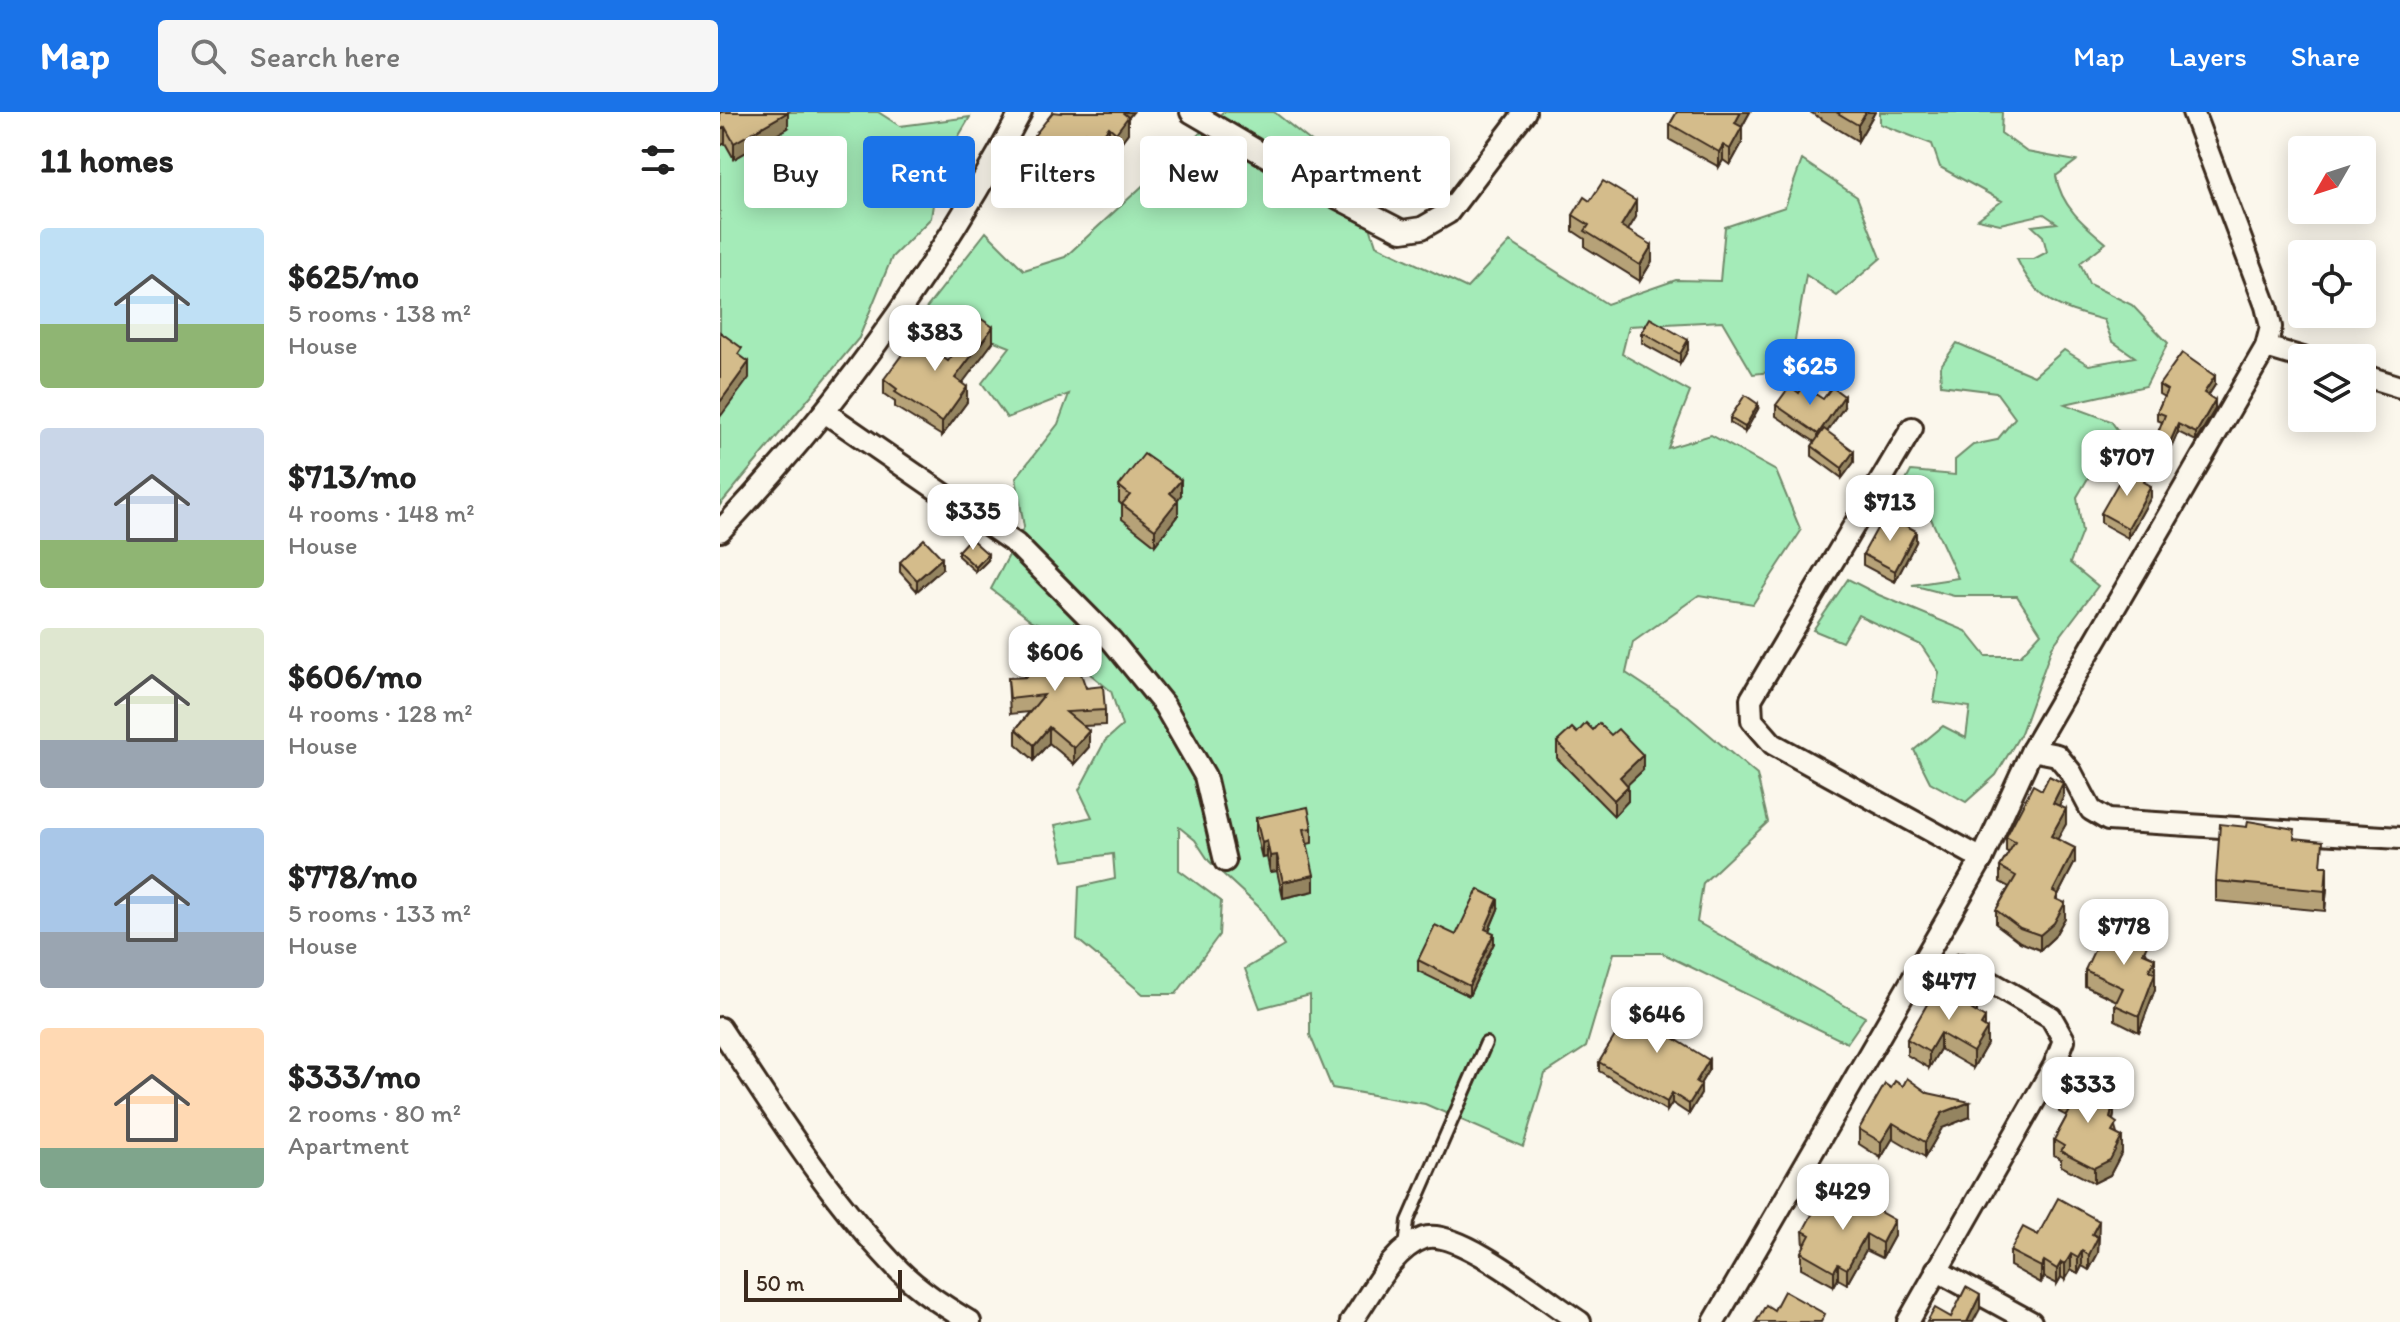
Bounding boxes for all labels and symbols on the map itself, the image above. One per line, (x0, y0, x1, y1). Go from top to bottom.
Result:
north arrow (2288, 136, 2376, 224)
pin: $383 (888, 305, 982, 373)
pin: $625 (1763, 339, 1857, 407)
pin: $707 (2080, 430, 2174, 498)
pin: $713 (1843, 475, 1937, 543)
pin: $335 (926, 484, 1020, 552)
pin: $606 (1008, 625, 1102, 693)
pin: $778 (2077, 899, 2171, 967)
pin: $477 (1902, 954, 1996, 1022)
pin: $646 (1610, 987, 1704, 1055)
pin: $333 (2041, 1057, 2135, 1125)
pin: $429 (1796, 1164, 1890, 1232)
scale bar (744, 1266, 902, 1302)

